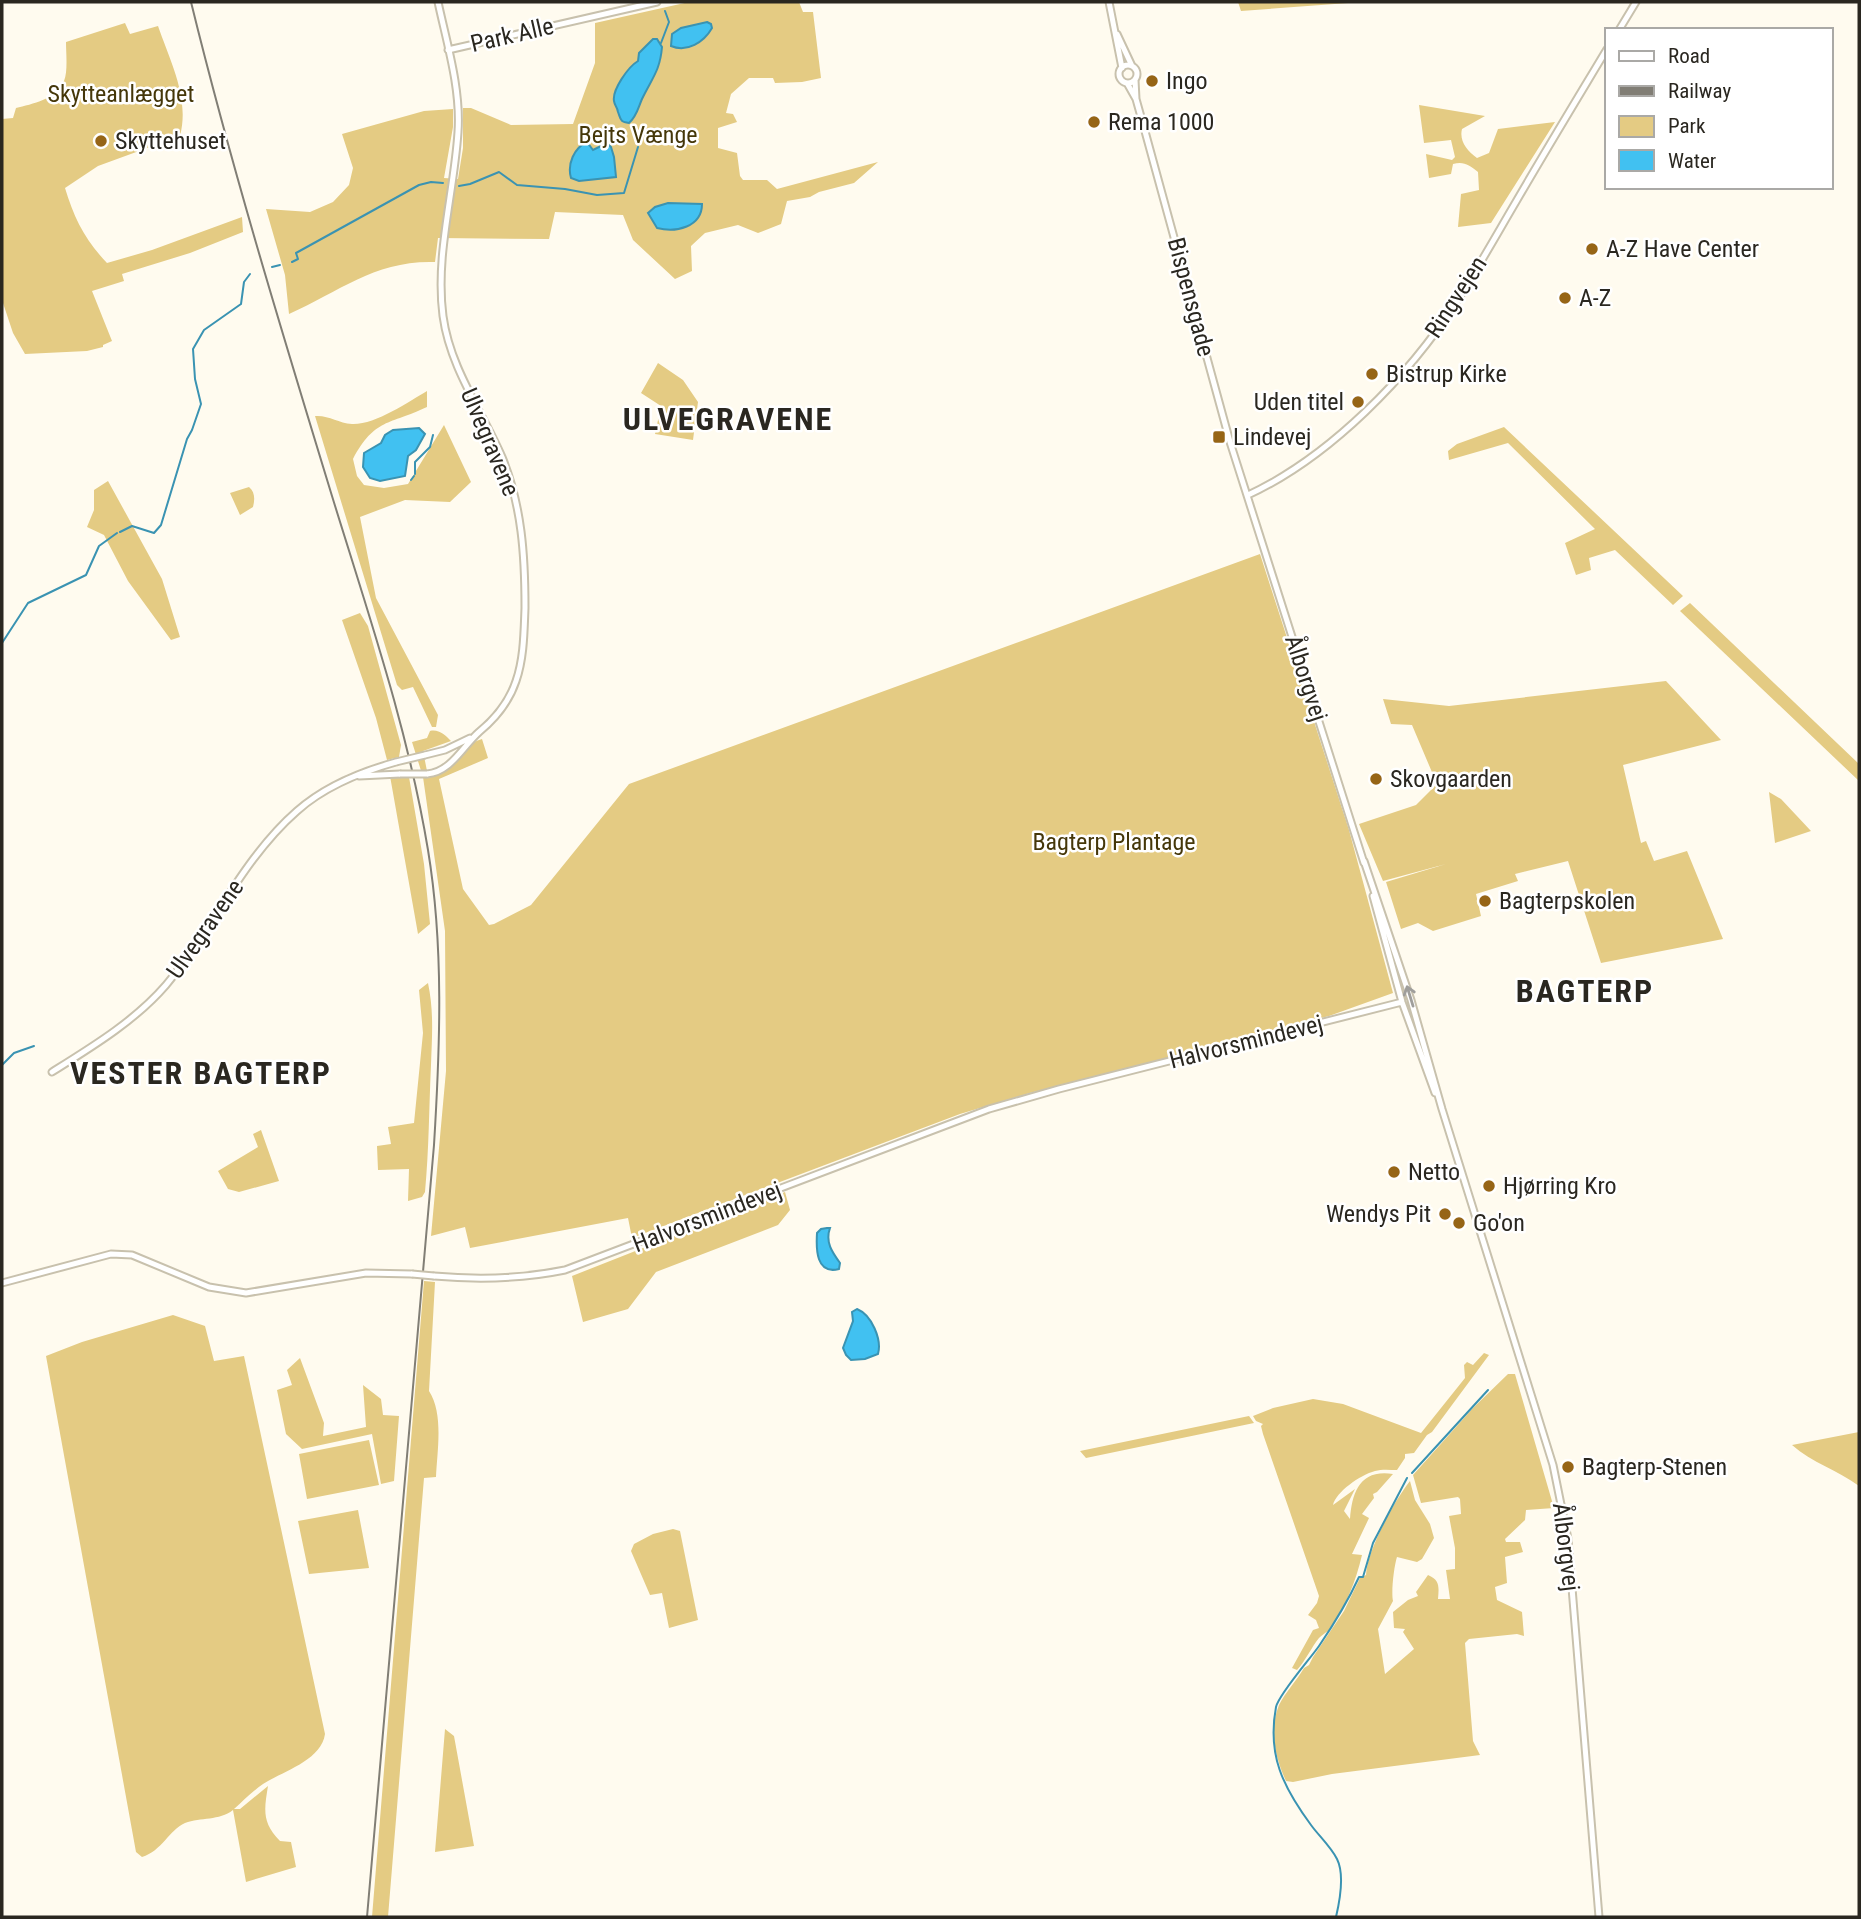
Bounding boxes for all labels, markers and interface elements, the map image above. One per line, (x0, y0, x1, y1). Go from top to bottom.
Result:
street label: Park Alle (468, 12, 556, 58)
legend (1605, 28, 1833, 189)
text: Road (1668, 44, 1710, 68)
place label: Ingo (1166, 67, 1208, 95)
marker: Ingo (1144, 73, 1160, 89)
text: Railway (1668, 79, 1731, 103)
park label: Skytteanlægget (48, 80, 194, 108)
place label: Rema 1000 (1108, 108, 1214, 136)
marker: Rema 1000 (1086, 114, 1102, 130)
text: Park (1668, 114, 1706, 138)
park label: Bejts Vænge (579, 121, 697, 149)
place label: Skyttehuset (115, 127, 226, 155)
marker: Skyttehuset (93, 133, 109, 149)
text: Water (1668, 149, 1716, 173)
street label: Bispensgade (1162, 235, 1220, 359)
place label: A-Z Have Center (1606, 235, 1759, 263)
marker: A-Z Have Center (1584, 241, 1600, 257)
street label: Ringvejen (1419, 251, 1493, 343)
place label: A-Z (1579, 284, 1611, 312)
marker: A-Z (1557, 290, 1573, 306)
place label: Bistrup Kirke (1386, 360, 1507, 388)
marker: Bistrup Kirke (1364, 366, 1380, 382)
street label: Ulvegravene (455, 384, 525, 500)
place label: Uden titel (1254, 388, 1344, 416)
marker: Uden titel (1350, 394, 1366, 410)
district label: ULVEGRAVENE (623, 400, 833, 438)
place label: Lindevej (1233, 423, 1311, 451)
marker: Lindevej (1211, 429, 1227, 445)
street label: Ålborgvej (1279, 631, 1334, 725)
place label: Skovgaarden (1390, 765, 1512, 793)
marker: Skovgaarden (1368, 771, 1384, 787)
park label: Bagterp Plantage (1032, 828, 1196, 856)
street label: Ulvegravene (161, 874, 249, 984)
place label: Bagterpskolen (1499, 887, 1635, 915)
marker: Bagterpskolen (1477, 893, 1493, 909)
district label: BAGTERP (1516, 972, 1654, 1010)
one-way arrow (1402, 985, 1415, 1007)
street label: Halvorsmindevej (1166, 1009, 1326, 1075)
district label: VESTER BAGTERP (70, 1054, 332, 1092)
place label: Netto (1408, 1158, 1460, 1186)
marker: Netto (1386, 1164, 1402, 1180)
place label: Hjørring Kro (1503, 1172, 1617, 1200)
street label: Halvorsmindevej (629, 1176, 785, 1258)
marker: Hjørring Kro (1481, 1178, 1497, 1194)
place label: Wendys Pit (1326, 1200, 1431, 1228)
marker: Wendys Pit (1437, 1206, 1453, 1222)
place label: Go'on (1473, 1209, 1525, 1237)
marker: Go'on (1451, 1215, 1467, 1231)
place label: Bagterp-Stenen (1582, 1453, 1727, 1481)
marker: Bagterp-Stenen (1560, 1459, 1576, 1475)
street label: Ålborgvej (1547, 1501, 1586, 1593)

